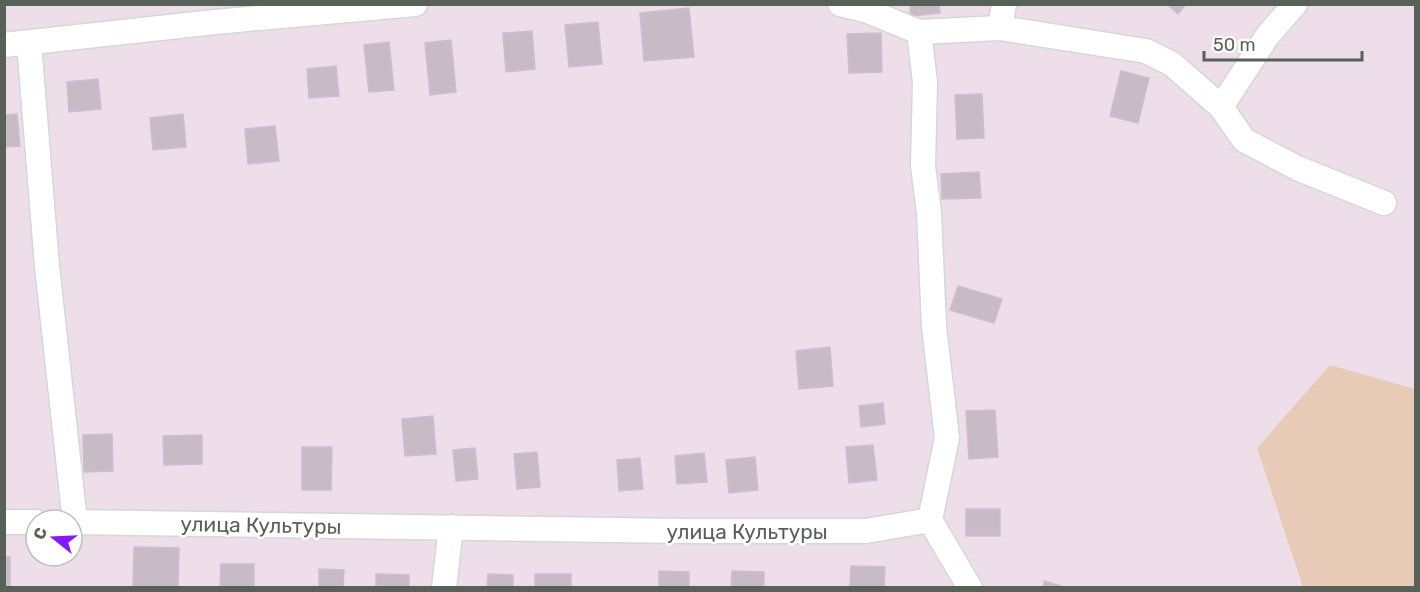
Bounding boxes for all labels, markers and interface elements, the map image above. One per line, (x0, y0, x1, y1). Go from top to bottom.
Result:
scale bar (1204, 24, 1362, 62)
text: 50 m (1213, 34, 1256, 56)
north arrow (24, 508, 84, 568)
street label: улица Культуры (180, 511, 342, 539)
street label: улица Культуры (666, 519, 828, 544)
text: С (29, 525, 51, 542)

